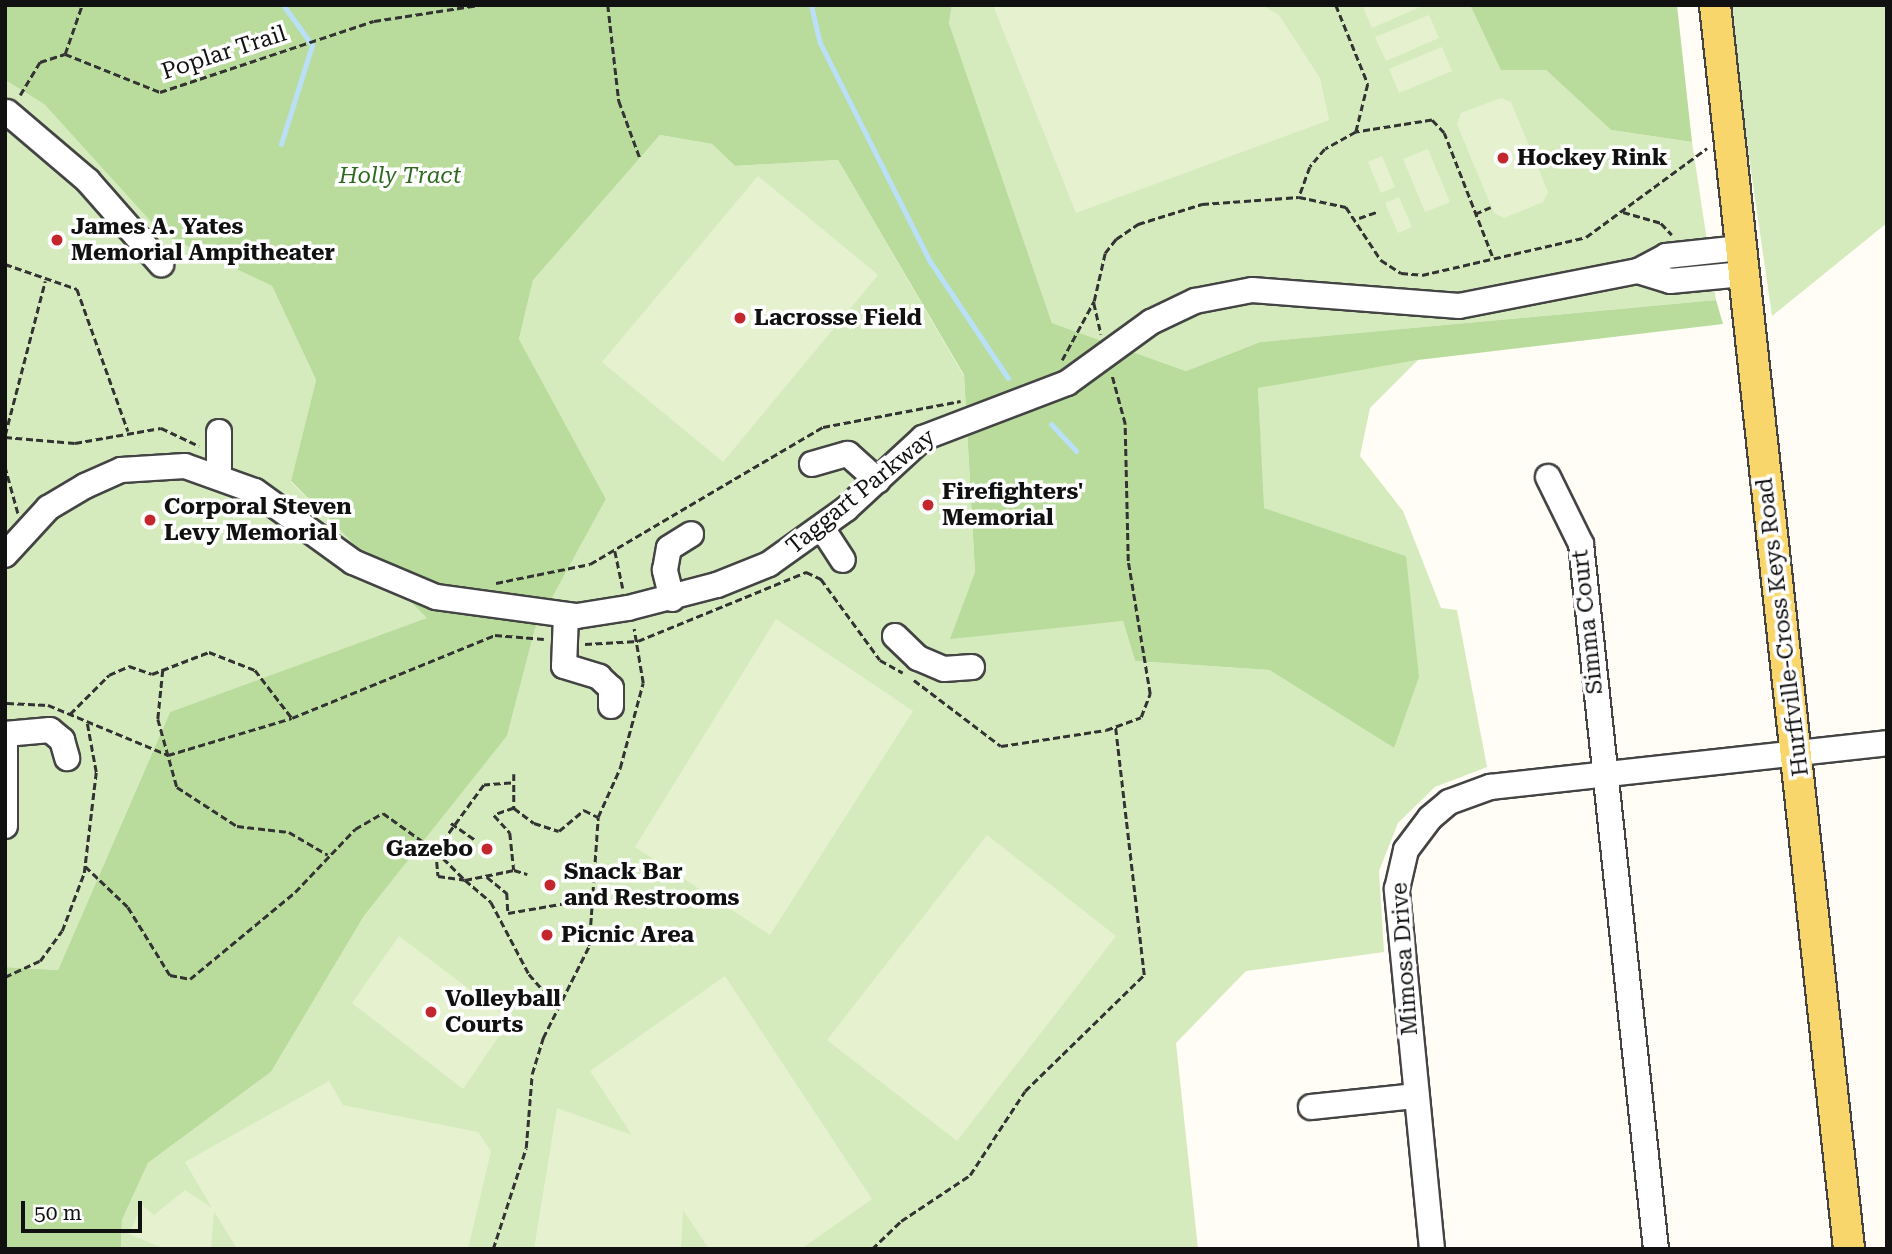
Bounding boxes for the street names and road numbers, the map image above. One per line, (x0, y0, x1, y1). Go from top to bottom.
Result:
street label: Poplar Trail (158, 20, 290, 86)
street label: Taggart Parkway (781, 423, 941, 561)
street label: Hurffville-Cross Keys Road (1751, 476, 1815, 778)
street label: Simma Court (1567, 548, 1609, 696)
street label: Mimosa Drive (1386, 881, 1424, 1037)

